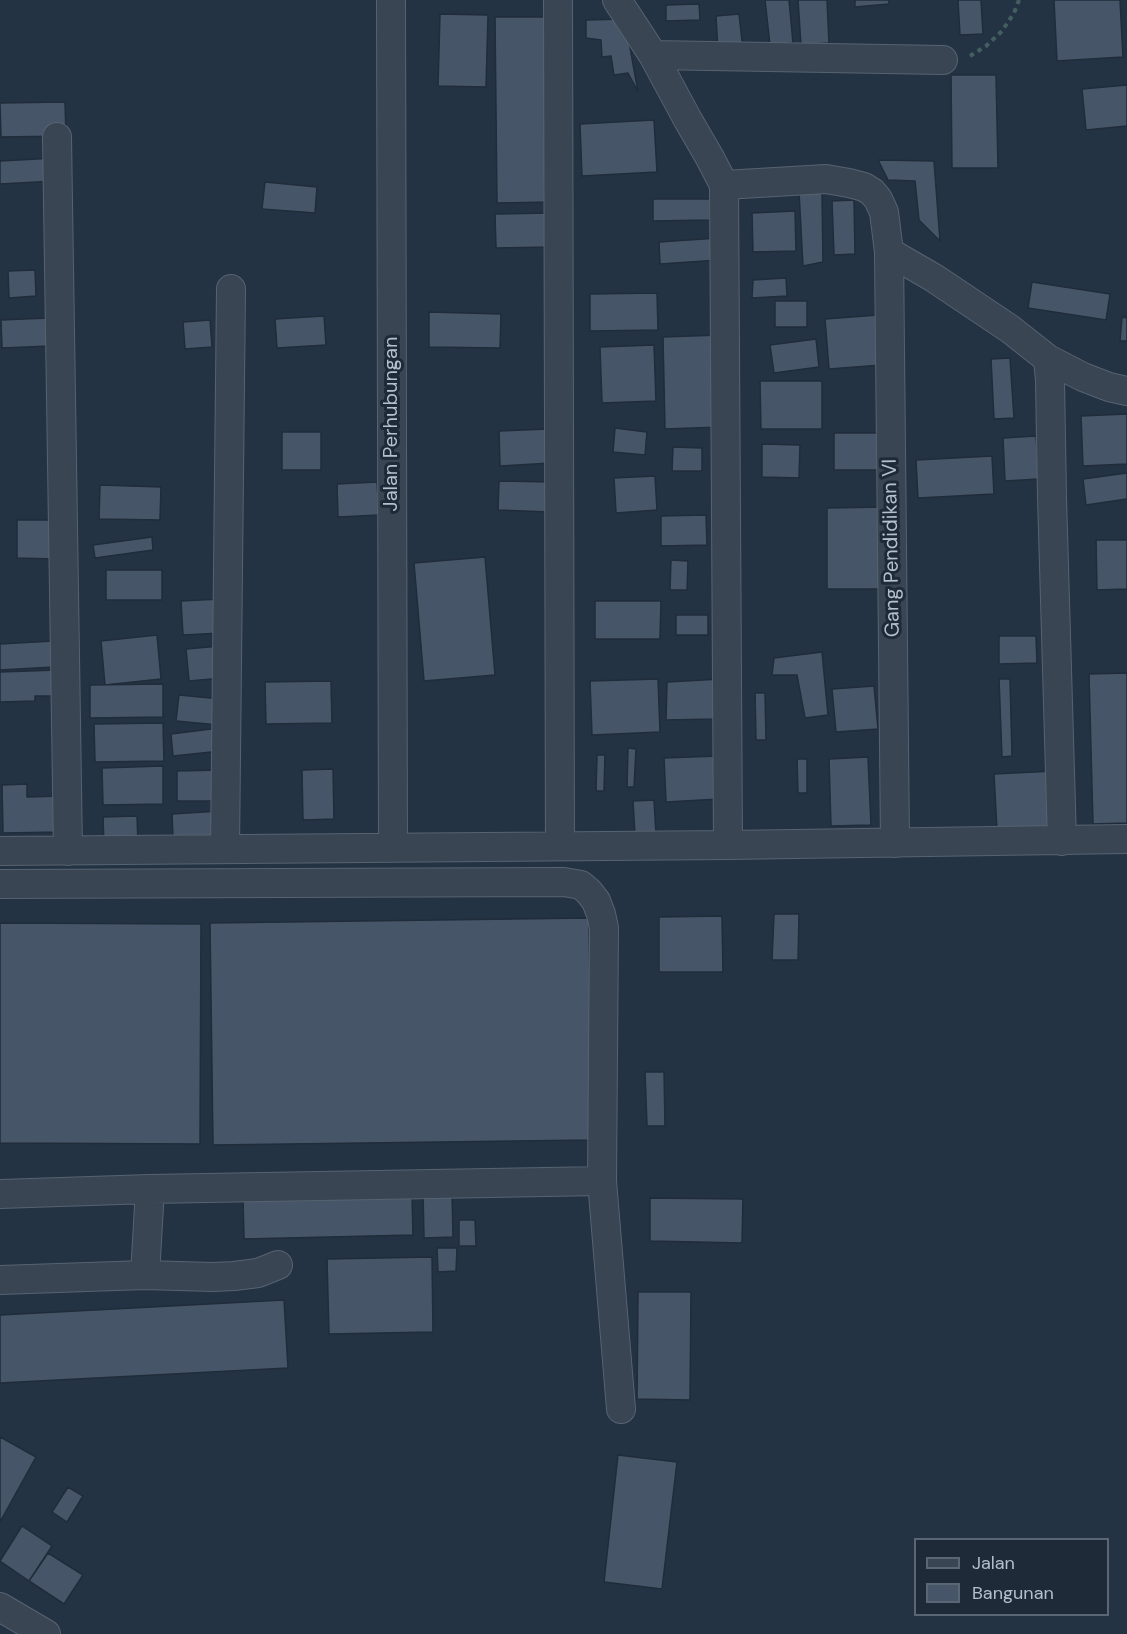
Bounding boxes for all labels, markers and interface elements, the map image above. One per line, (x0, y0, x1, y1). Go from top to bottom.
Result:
street label: Jalan Perhubungan (380, 337, 404, 511)
street label: Gang Pendidikan VI (878, 459, 906, 637)
legend (914, 1538, 1109, 1616)
text: Jalan (972, 1551, 1015, 1575)
text: Bangunan (972, 1581, 1054, 1605)

